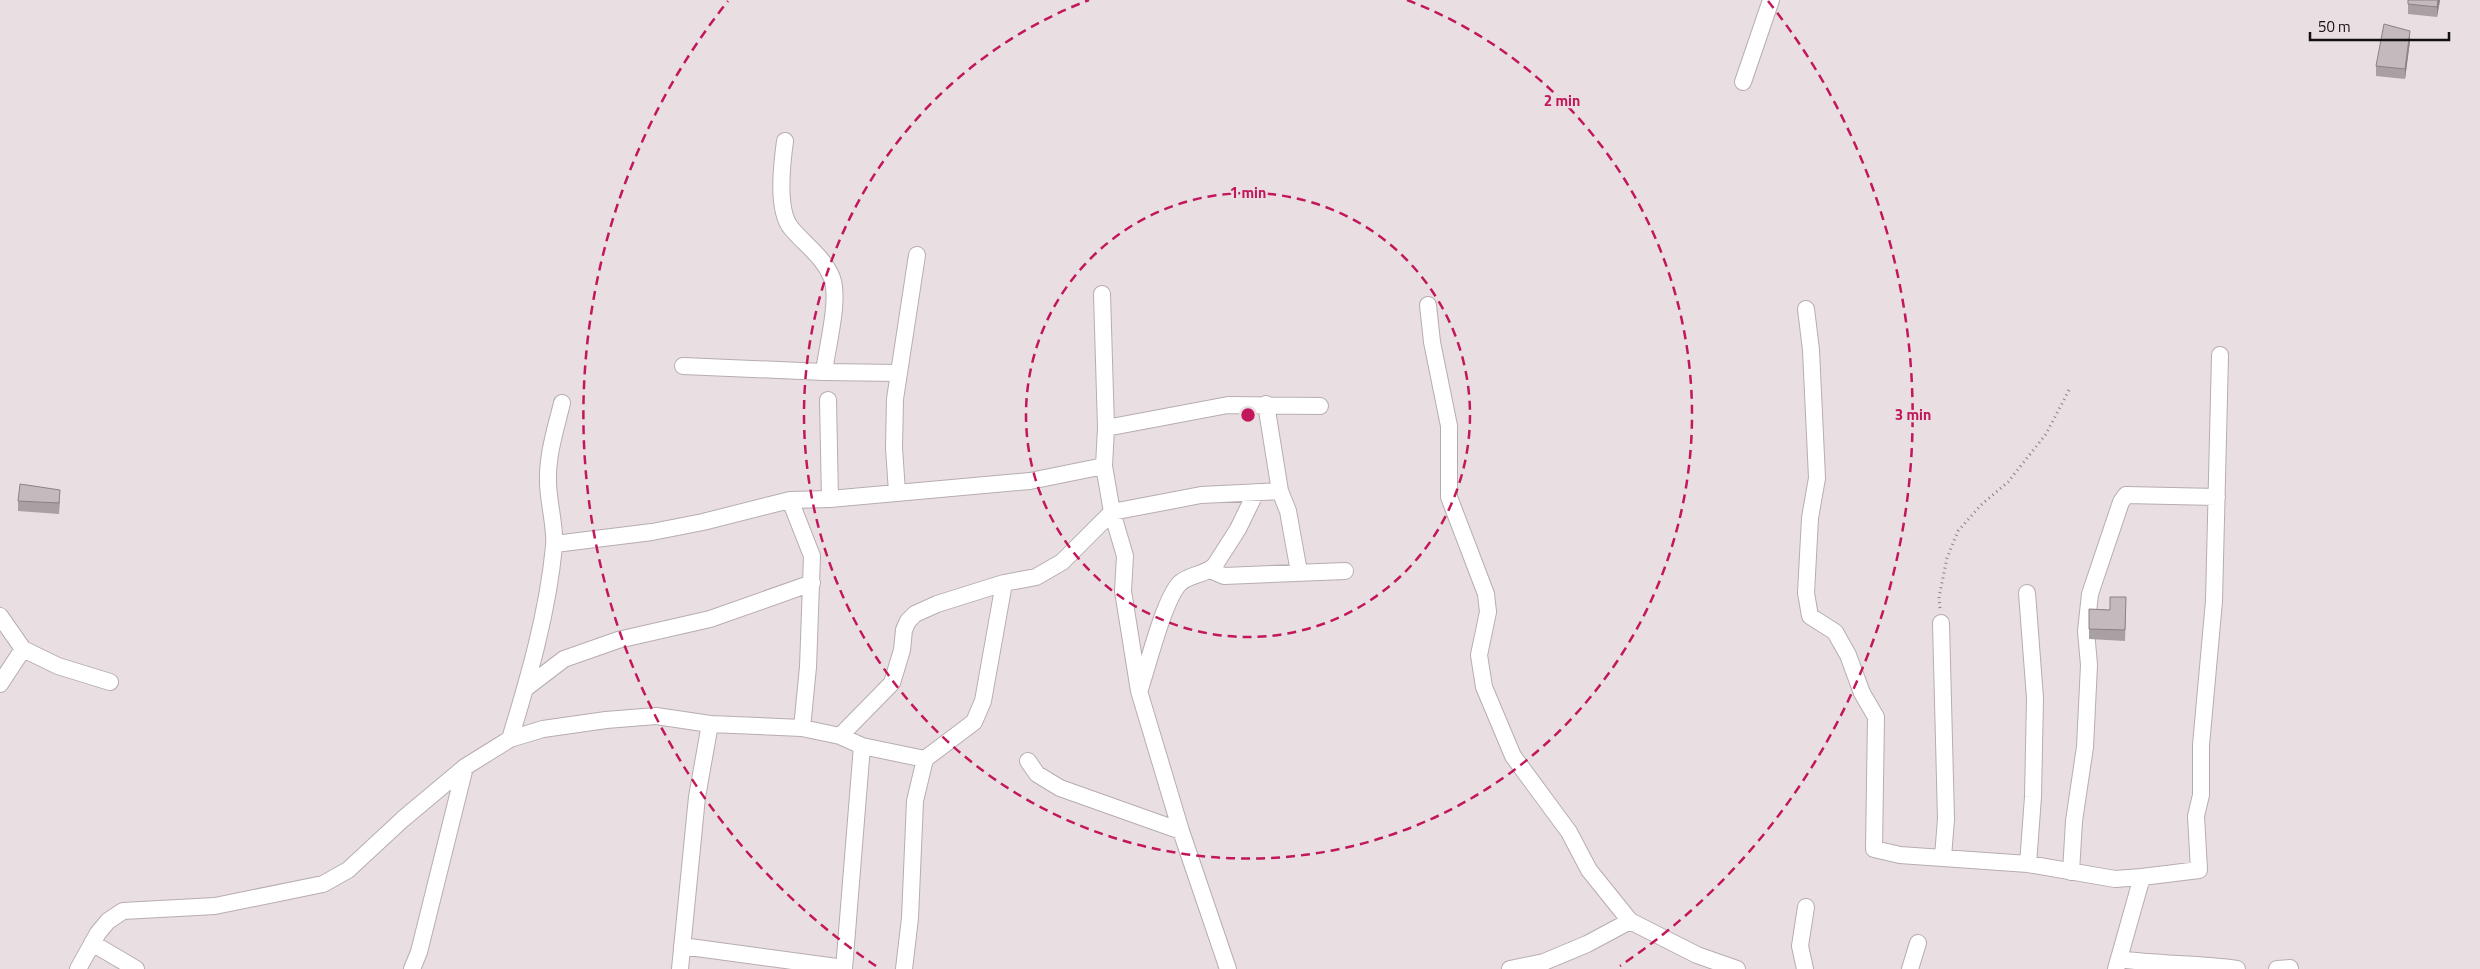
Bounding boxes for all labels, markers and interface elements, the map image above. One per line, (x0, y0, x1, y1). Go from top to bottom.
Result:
scale bar (2310, 10, 2449, 42)
text: 50 m (2318, 15, 2351, 38)
text: 2 min (1544, 89, 1580, 112)
text: 1 min (1230, 181, 1266, 204)
text: 3 min (1895, 403, 1931, 426)
centre of rings (1239, 406, 1257, 424)

